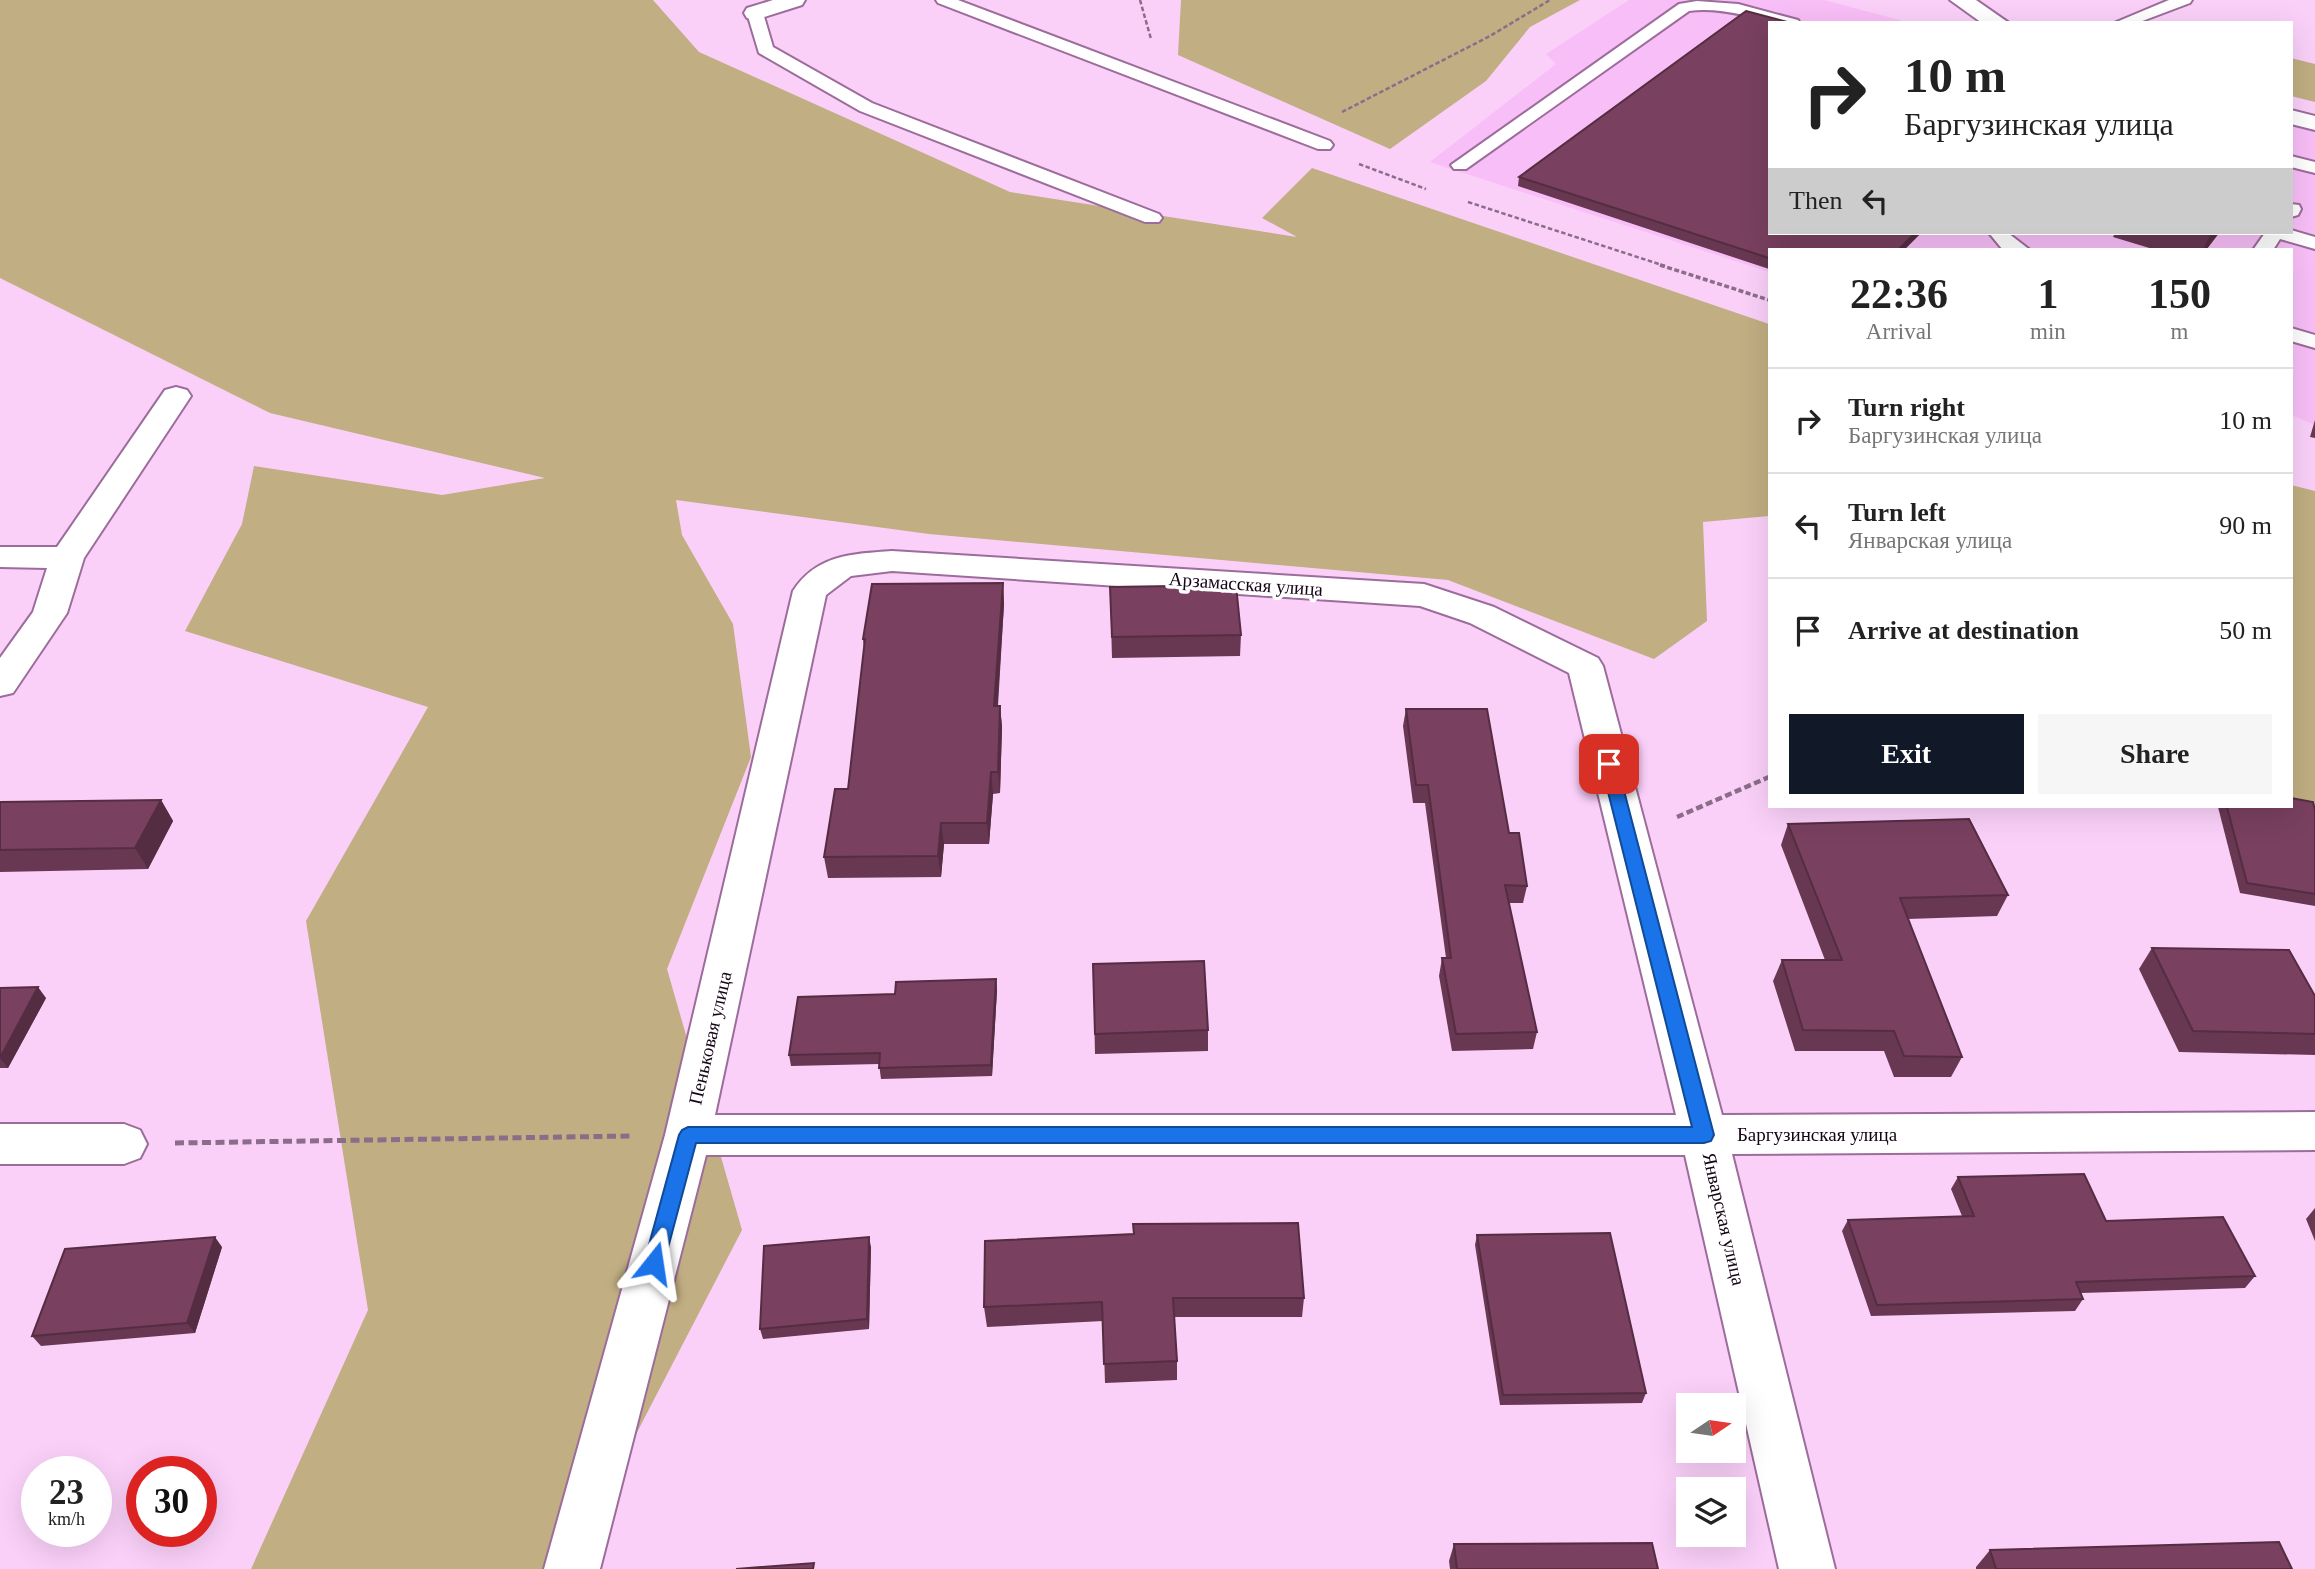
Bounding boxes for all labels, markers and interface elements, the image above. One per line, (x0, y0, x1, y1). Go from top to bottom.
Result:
text: 10 m (1904, 48, 2006, 103)
icon: right (1789, 49, 1880, 140)
text: Баргузинская улица (1904, 106, 2174, 142)
icon: left (1856, 182, 1894, 220)
text: Then (1789, 186, 1842, 215)
text: 22:36 (1850, 271, 1948, 317)
text: 1 (2037, 271, 2058, 317)
text: 150 (2148, 271, 2211, 317)
text: Arrival (1866, 319, 1932, 344)
text: min (2030, 319, 2066, 344)
text: m (2170, 319, 2188, 344)
text: Turn right (1848, 393, 1965, 422)
icon: right (1789, 402, 1827, 440)
text: 10 m (2219, 406, 2272, 435)
text: Баргузинская улица (1848, 423, 2042, 448)
text: Turn left (1848, 498, 1946, 527)
icon: left (1789, 507, 1827, 545)
text: 90 m (2219, 511, 2272, 540)
text: Январская улица (1848, 528, 2012, 553)
street label: Арзамасская улица (1168, 568, 1324, 600)
icon: arrive (1789, 612, 1827, 650)
text: Arrive at destination (1848, 616, 2079, 645)
text: 50 m (2219, 616, 2272, 645)
button: Exit (1789, 714, 2024, 794)
button: Share (2038, 714, 2272, 794)
pin (1579, 734, 1639, 794)
icon: arrive (1590, 745, 1628, 783)
street label: Пеньковая улица (684, 969, 736, 1107)
street label: Баргузинская улица (1737, 1124, 1898, 1145)
street label: Январская улица (1699, 1151, 1750, 1288)
position arrow (617, 1226, 691, 1300)
north arrow (1676, 1393, 1746, 1463)
map controls (1676, 1393, 1746, 1547)
speed limit sign: 30 (126, 1456, 217, 1547)
text: 23 (49, 1473, 84, 1512)
button: layers (1676, 1477, 1746, 1547)
text: km/h (48, 1509, 85, 1529)

